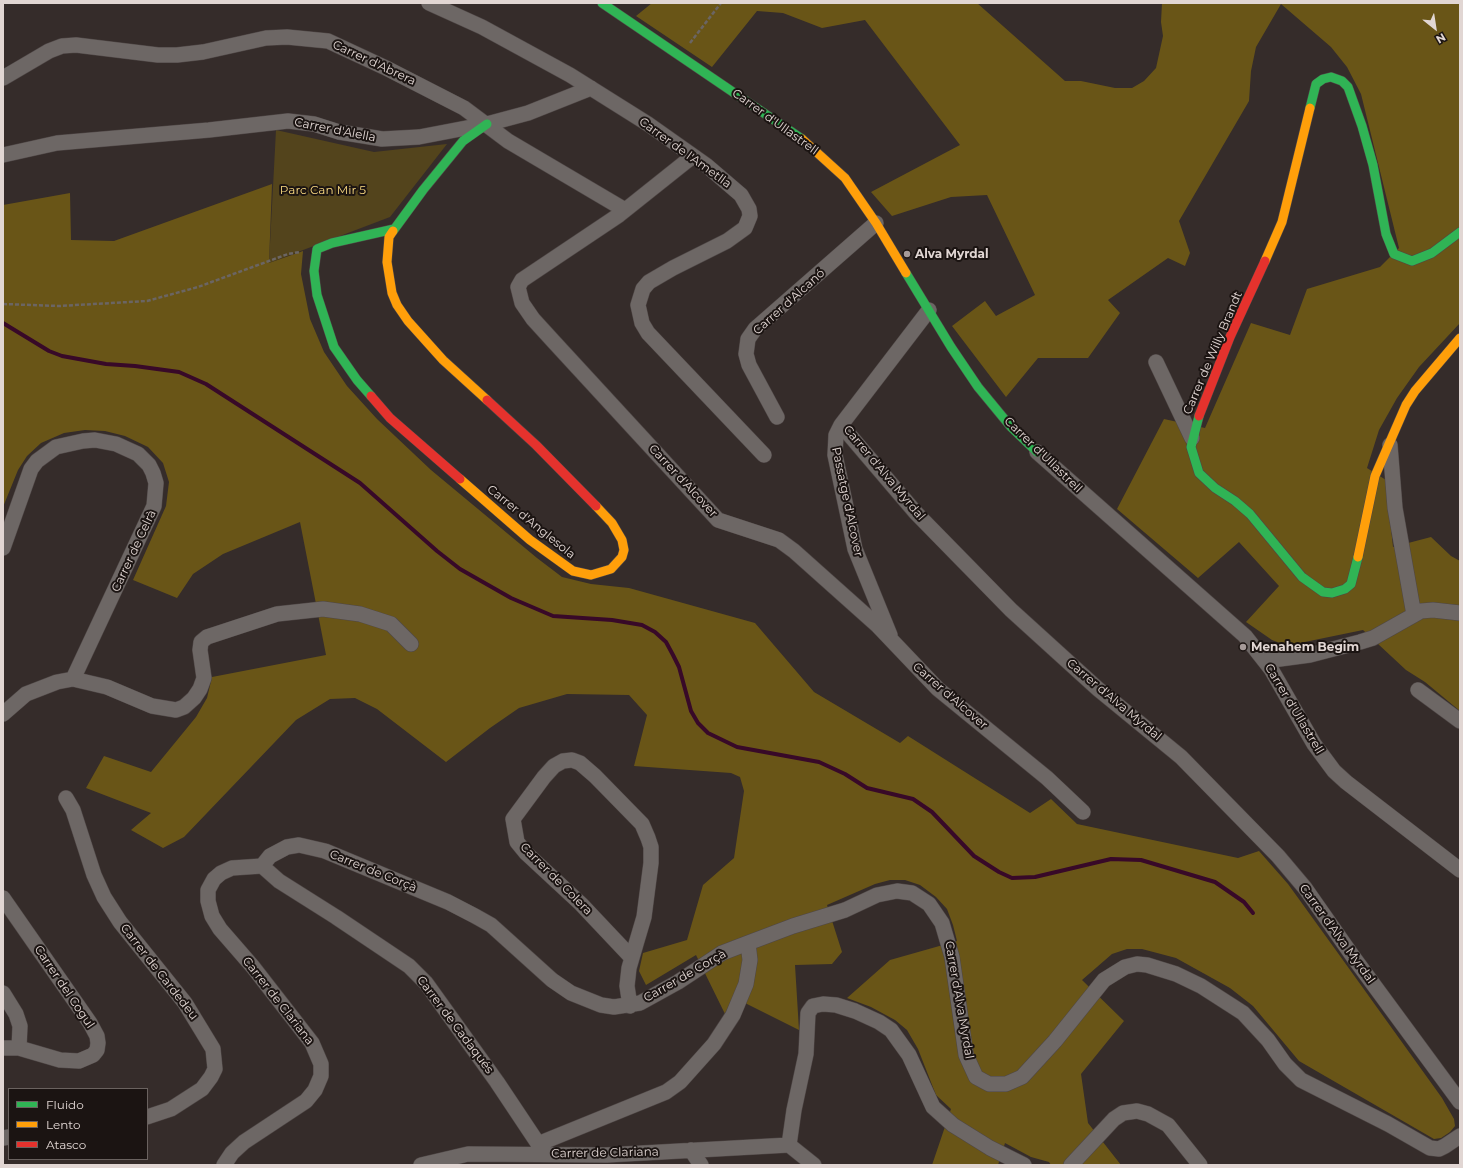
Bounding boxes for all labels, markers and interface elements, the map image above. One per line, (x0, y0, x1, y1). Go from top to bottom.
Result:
north arrow (1415, 8, 1455, 48)
text: N (1434, 30, 1448, 47)
street label: Carrer d'Abrera (330, 37, 418, 89)
street label: Carrer d'Ullastrell (729, 86, 821, 158)
street label: Carrer d'Alella (293, 115, 377, 145)
street label: Carrer de l'Ametlla (636, 115, 734, 191)
park label: Parc Can Mir 5 (280, 183, 366, 197)
place label: Alva Myrdal (915, 247, 989, 261)
marker: Alva Myrdal (902, 249, 912, 259)
street label: Carrer d'Alcanó (750, 266, 828, 338)
street label: Carrer de Willy Brandt (1180, 289, 1246, 417)
street label: Carrer d'Ullastrell (1001, 414, 1085, 496)
street label: Carrer d'Alva Myrdal (840, 423, 928, 523)
street label: Carrer d'Alcover (646, 442, 720, 520)
street label: Passatge d'Alcover (828, 446, 866, 558)
street label: Carrer d'Anglesola (484, 482, 578, 562)
street label: Carrer de Celrà (109, 508, 159, 594)
place label: Menahem Begim (1251, 640, 1359, 654)
marker: Menahem Begim (1238, 642, 1248, 652)
street label: Carrer d'Alva Myrdal (1064, 656, 1164, 744)
street label: Carrer d'Alcover (910, 660, 990, 732)
street label: Carrer d'Ullastrell (1261, 661, 1327, 757)
street label: Carrer de Colera (517, 840, 595, 918)
street label: Carrer de Corçà (327, 847, 419, 895)
street label: Carrer d'Alva Myrdal (1296, 881, 1378, 987)
street label: Carrer de Cardedeu (117, 921, 201, 1023)
street label: Carrer d'Alva Myrdal (942, 940, 976, 1060)
street label: Carrer del Cogul (31, 943, 97, 1031)
street label: Carrer de Corçà (641, 947, 729, 1005)
street label: Carrer de Clariana (239, 954, 317, 1048)
street label: Carrer de Cadaqués (414, 973, 496, 1077)
legend (8, 1088, 148, 1160)
text: Fluido (46, 1097, 84, 1112)
text: Lento (46, 1117, 81, 1132)
text: Atasco (46, 1137, 86, 1152)
street label: Carrer de Clariana (551, 1145, 659, 1161)

